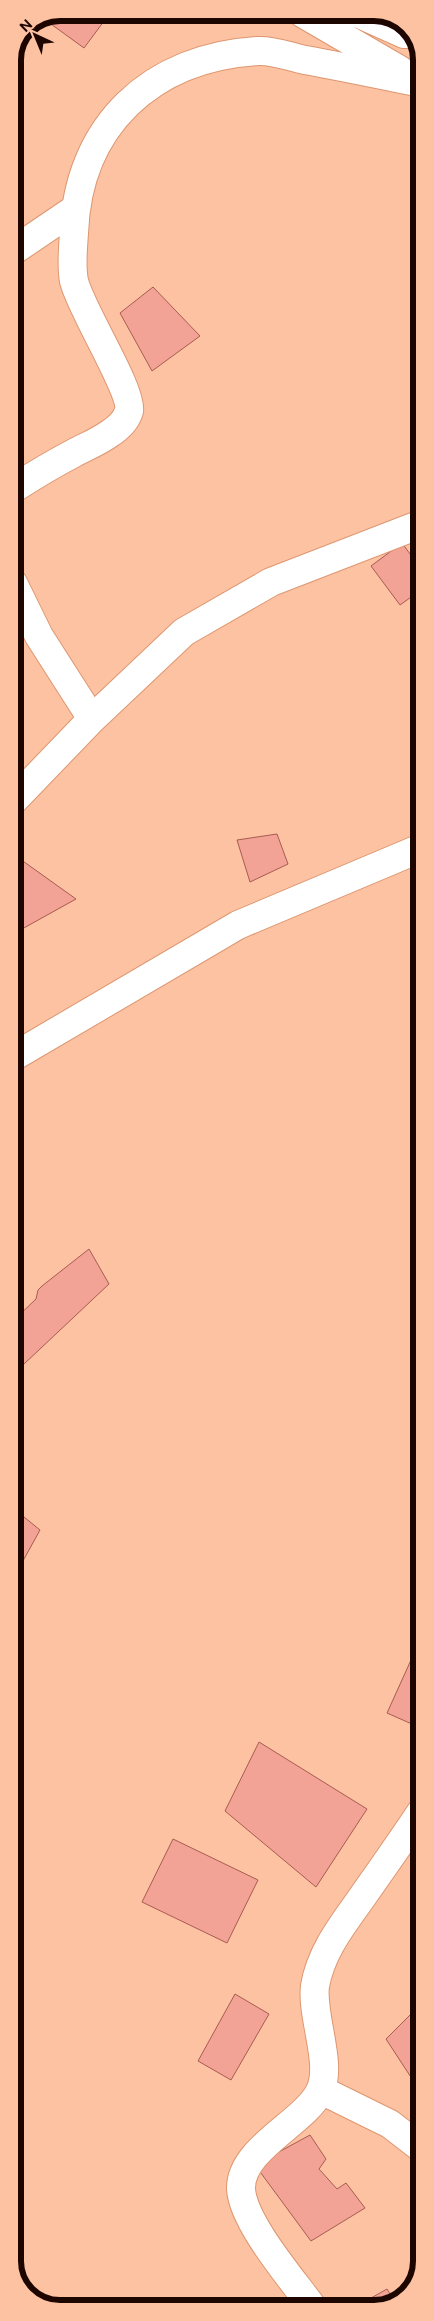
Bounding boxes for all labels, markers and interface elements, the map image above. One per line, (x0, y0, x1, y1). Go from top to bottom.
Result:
north arrow (10, 10, 60, 60)
text: N (16, 16, 35, 35)

